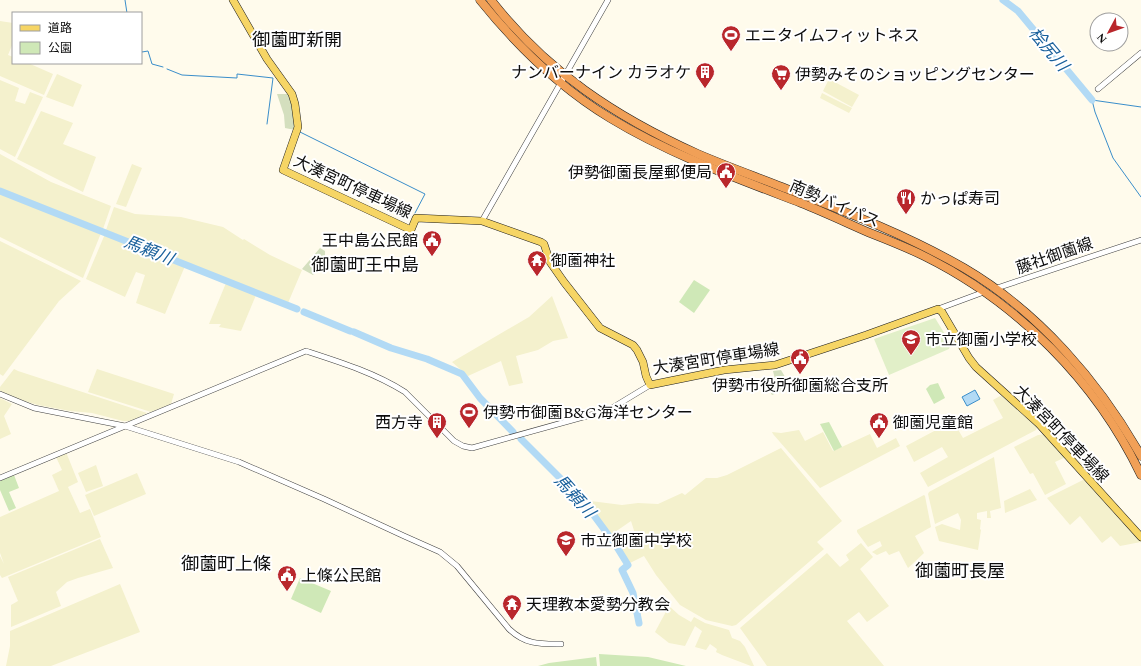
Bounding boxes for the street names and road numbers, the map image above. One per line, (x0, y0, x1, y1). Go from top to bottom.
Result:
street label: 大湊宮町停車場線 (289, 149, 416, 225)
street label: 南勢バイパス (786, 174, 883, 234)
street label: 藤社御薗線 (1013, 232, 1096, 280)
street label: 大湊宮町停車場線 (651, 337, 781, 381)
street label: 大湊宮町停車場線 (1008, 379, 1114, 488)

